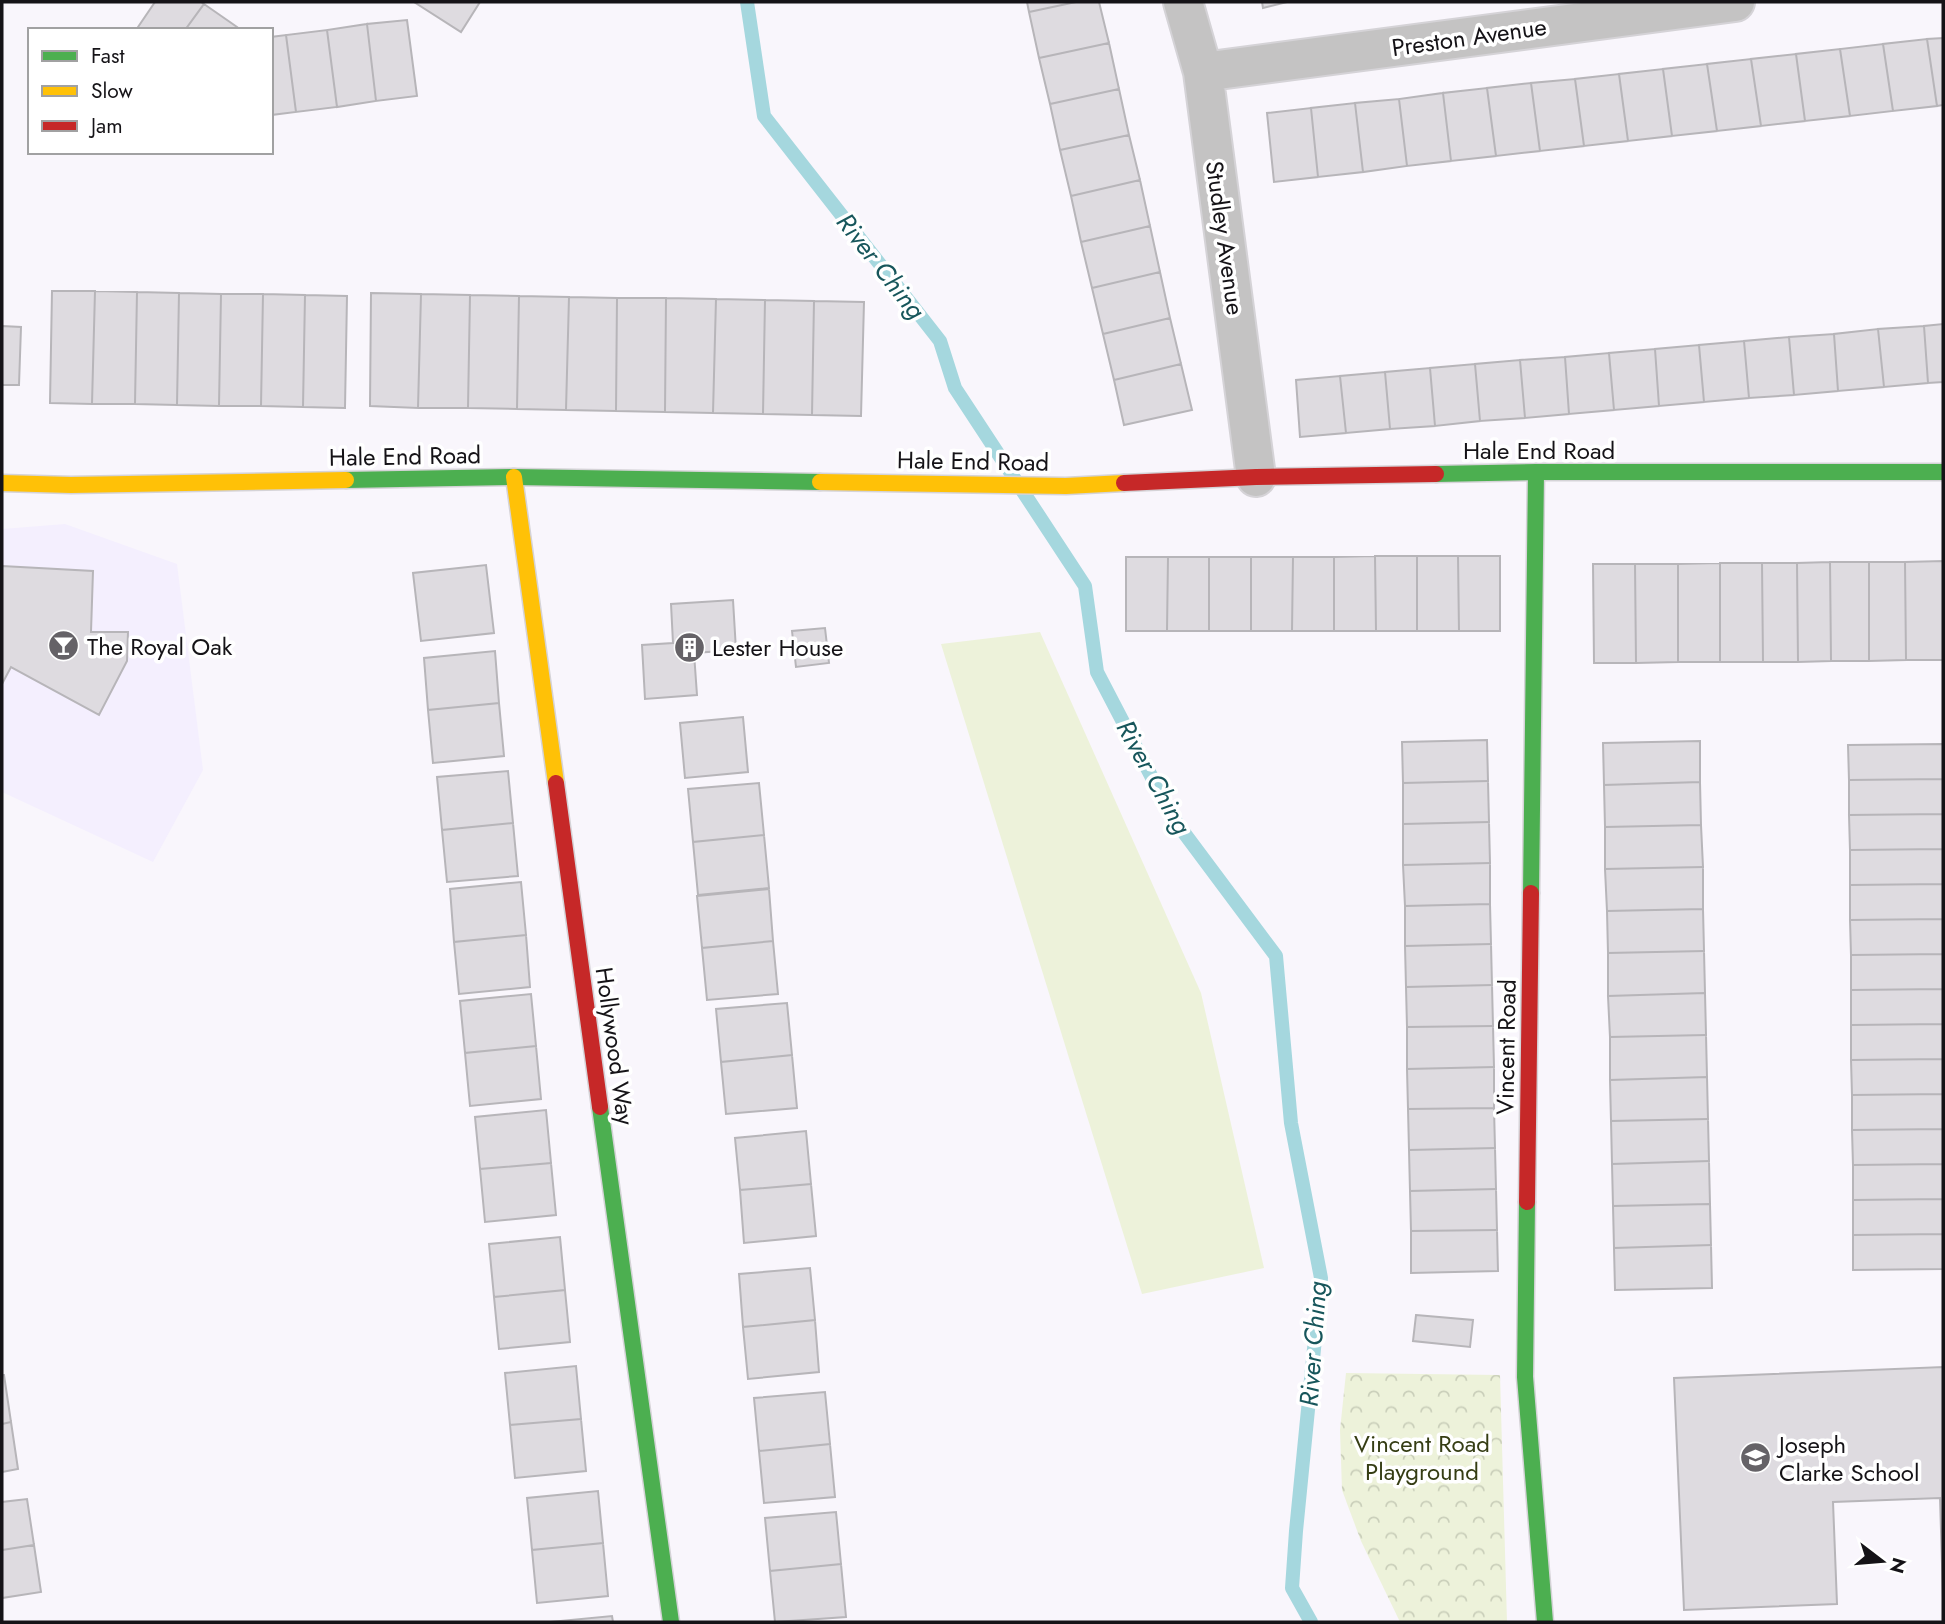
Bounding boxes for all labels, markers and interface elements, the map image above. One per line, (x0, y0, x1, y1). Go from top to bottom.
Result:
street label: Preston Avenue (1389, 9, 1549, 65)
legend (28, 28, 273, 154)
text: Fast (91, 41, 124, 71)
text: Slow (91, 76, 133, 106)
text: Jam (88, 111, 123, 141)
street label: Studley Avenue (1197, 159, 1253, 317)
water label: River Ching (827, 205, 935, 327)
street label: Hale End Road (1463, 433, 1615, 468)
street label: Hale End Road (329, 437, 481, 475)
street label: Hale End Road (897, 442, 1049, 480)
bar icon: The Royal Oak (47, 629, 81, 663)
place label: The Royal Oak (87, 629, 233, 664)
building icon: Lester House (672, 630, 706, 664)
place label: Lester House (712, 630, 843, 665)
water label: River Ching (1107, 713, 1201, 841)
street label: Hollywood Way (587, 965, 643, 1128)
street label: Vincent Road (1487, 979, 1525, 1115)
water label: River Ching (1290, 1280, 1336, 1408)
park label: Vincent Road Playground (1354, 1426, 1490, 1489)
place label: Joseph Clarke School (1776, 1427, 1919, 1490)
school or university icon: Joseph Clarke School (1739, 1441, 1773, 1475)
north arrow (1847, 1526, 1917, 1596)
text: N (1883, 1555, 1913, 1577)

